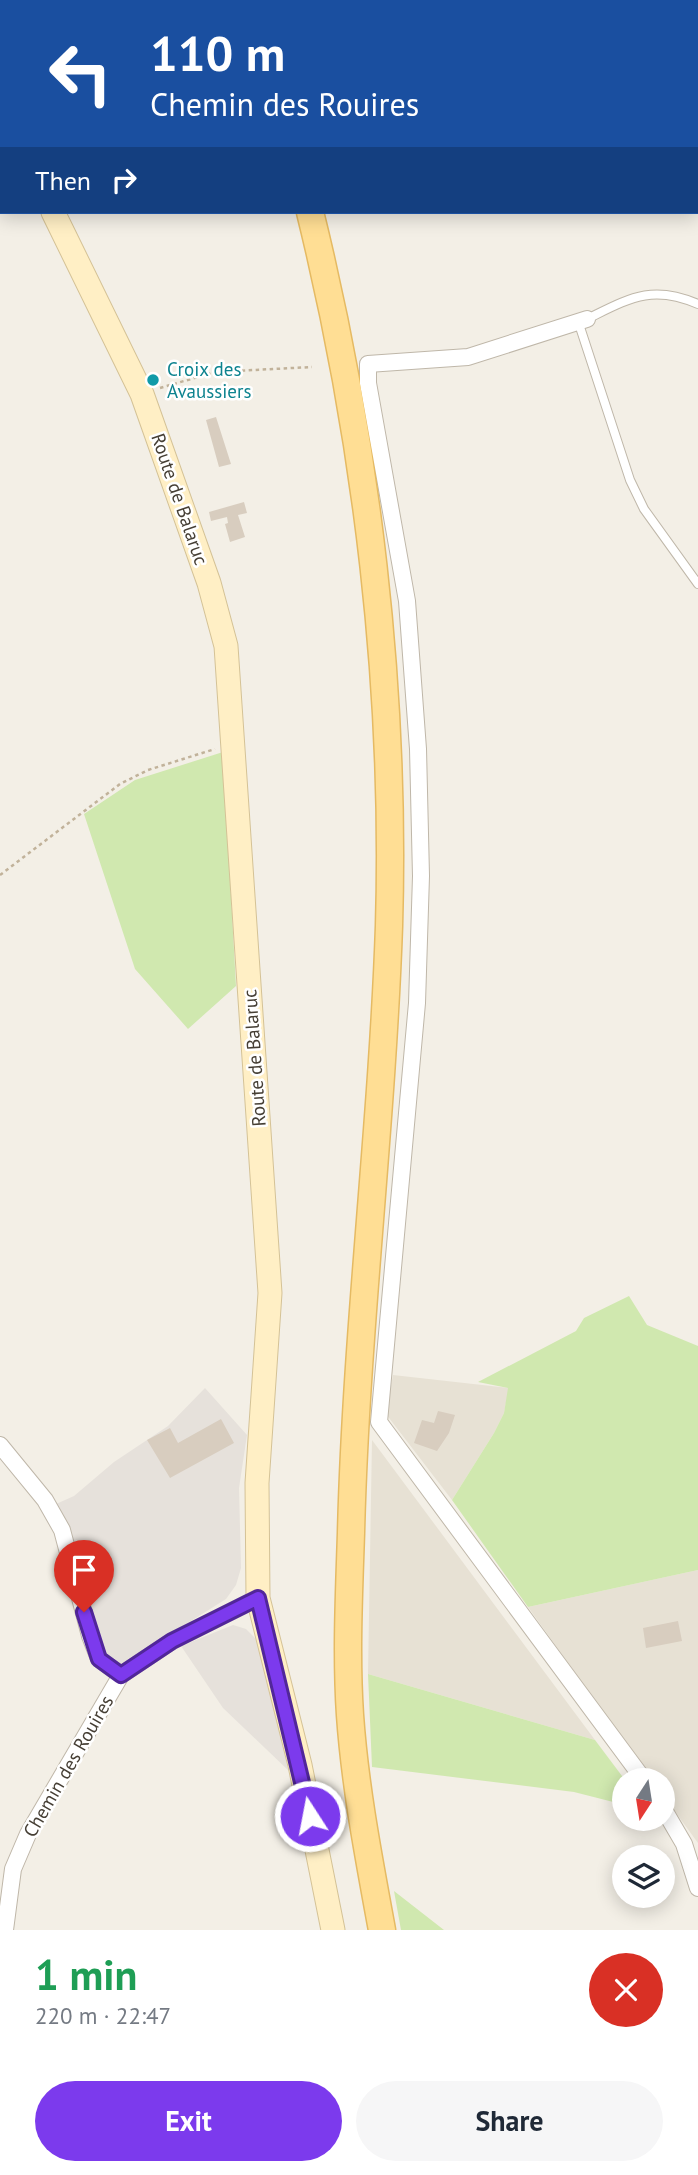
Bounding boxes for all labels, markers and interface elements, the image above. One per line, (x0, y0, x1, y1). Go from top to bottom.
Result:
text: 110 m (150, 21, 285, 85)
icon: left (35, 28, 126, 119)
text: Chemin des Rouires (150, 83, 419, 125)
icon: right (105, 161, 143, 199)
text: Then (35, 164, 91, 197)
place label: Croix des Avaussiers (167, 357, 251, 403)
marker: Croix des Avaussiers (145, 372, 161, 388)
street label: Route de Balaruc (146, 430, 214, 568)
street label: Route de Balaruc (237, 989, 271, 1127)
pin (54, 1540, 114, 1612)
icon: arrive (65, 1551, 103, 1589)
street label: Chemin des Rouires (18, 1691, 118, 1841)
north arrow (612, 1768, 676, 1830)
map controls (612, 1768, 675, 1908)
position arrow (273, 1779, 347, 1853)
button: layers (612, 1845, 675, 1908)
text: 1 min (35, 1947, 137, 2002)
button: close (589, 1953, 663, 2027)
text: 220 m · 22:47 (35, 2001, 171, 2030)
button: Exit (35, 2081, 342, 2161)
button: Share (356, 2081, 663, 2161)

